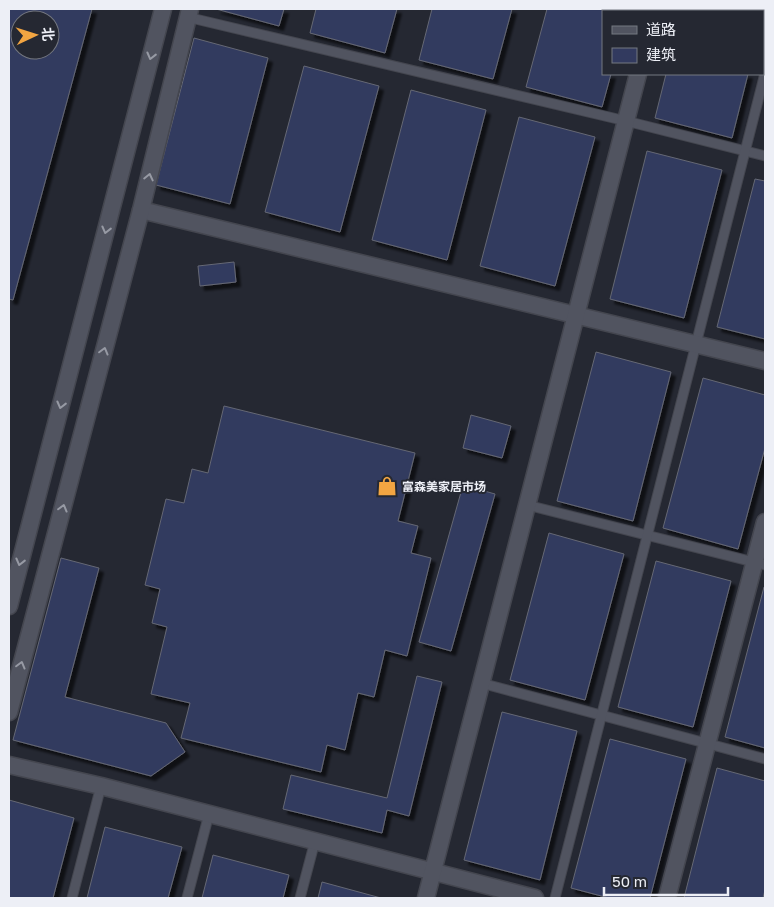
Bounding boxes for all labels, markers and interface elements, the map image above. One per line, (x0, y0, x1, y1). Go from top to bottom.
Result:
north arrow (10, 10, 60, 60)
legend (602, 10, 764, 75)
text: 道路 (646, 20, 676, 38)
text: 北 (39, 26, 57, 42)
text: 建筑 (646, 45, 676, 63)
one-way arrow (146, 51, 156, 59)
one-way arrow (143, 172, 154, 181)
one-way arrow (101, 226, 111, 234)
one-way arrow (98, 346, 109, 355)
one-way arrow (56, 400, 66, 408)
shop icon: 富森美家居市场 (376, 475, 398, 497)
place label: 富森美家居市场 (402, 479, 486, 494)
one-way arrow (57, 504, 67, 512)
one-way arrow (15, 557, 26, 566)
one-way arrow (15, 661, 26, 669)
scale bar (604, 864, 728, 896)
text: 50 m (612, 872, 647, 890)

